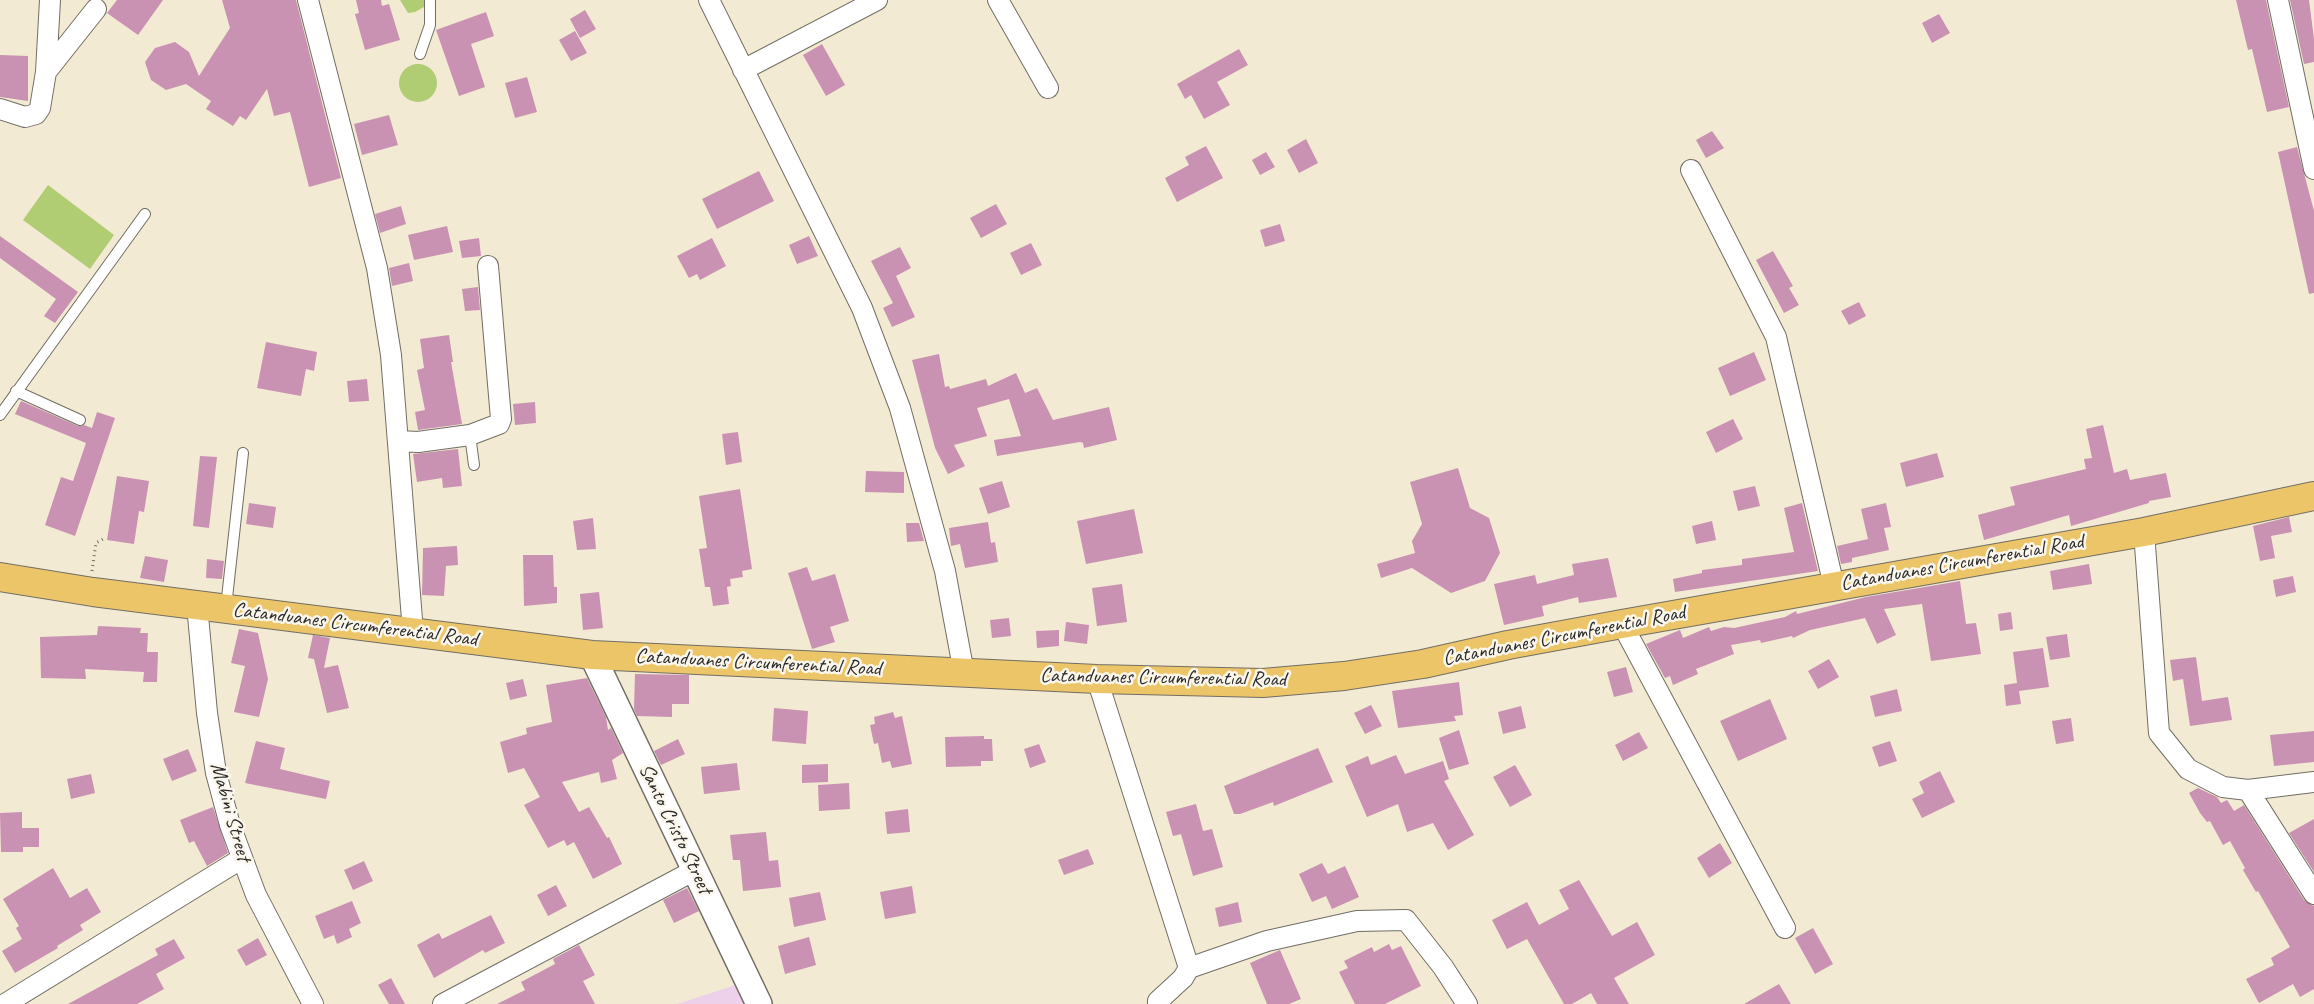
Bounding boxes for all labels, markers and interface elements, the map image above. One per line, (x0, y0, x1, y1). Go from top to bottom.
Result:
street label: Catanduanes Circumferential Road (1839, 529, 2085, 597)
street label: Catanduanes Circumferential Road (231, 598, 479, 652)
street label: Catanduanes Circumferential Road (1441, 600, 1687, 672)
street label: Catanduanes Circumferential Road (635, 644, 881, 682)
street label: Catanduanes Circumferential Road (1040, 663, 1286, 693)
street label: Mabini Street (204, 760, 256, 864)
street label: Santo Cristo Street (633, 760, 717, 898)

